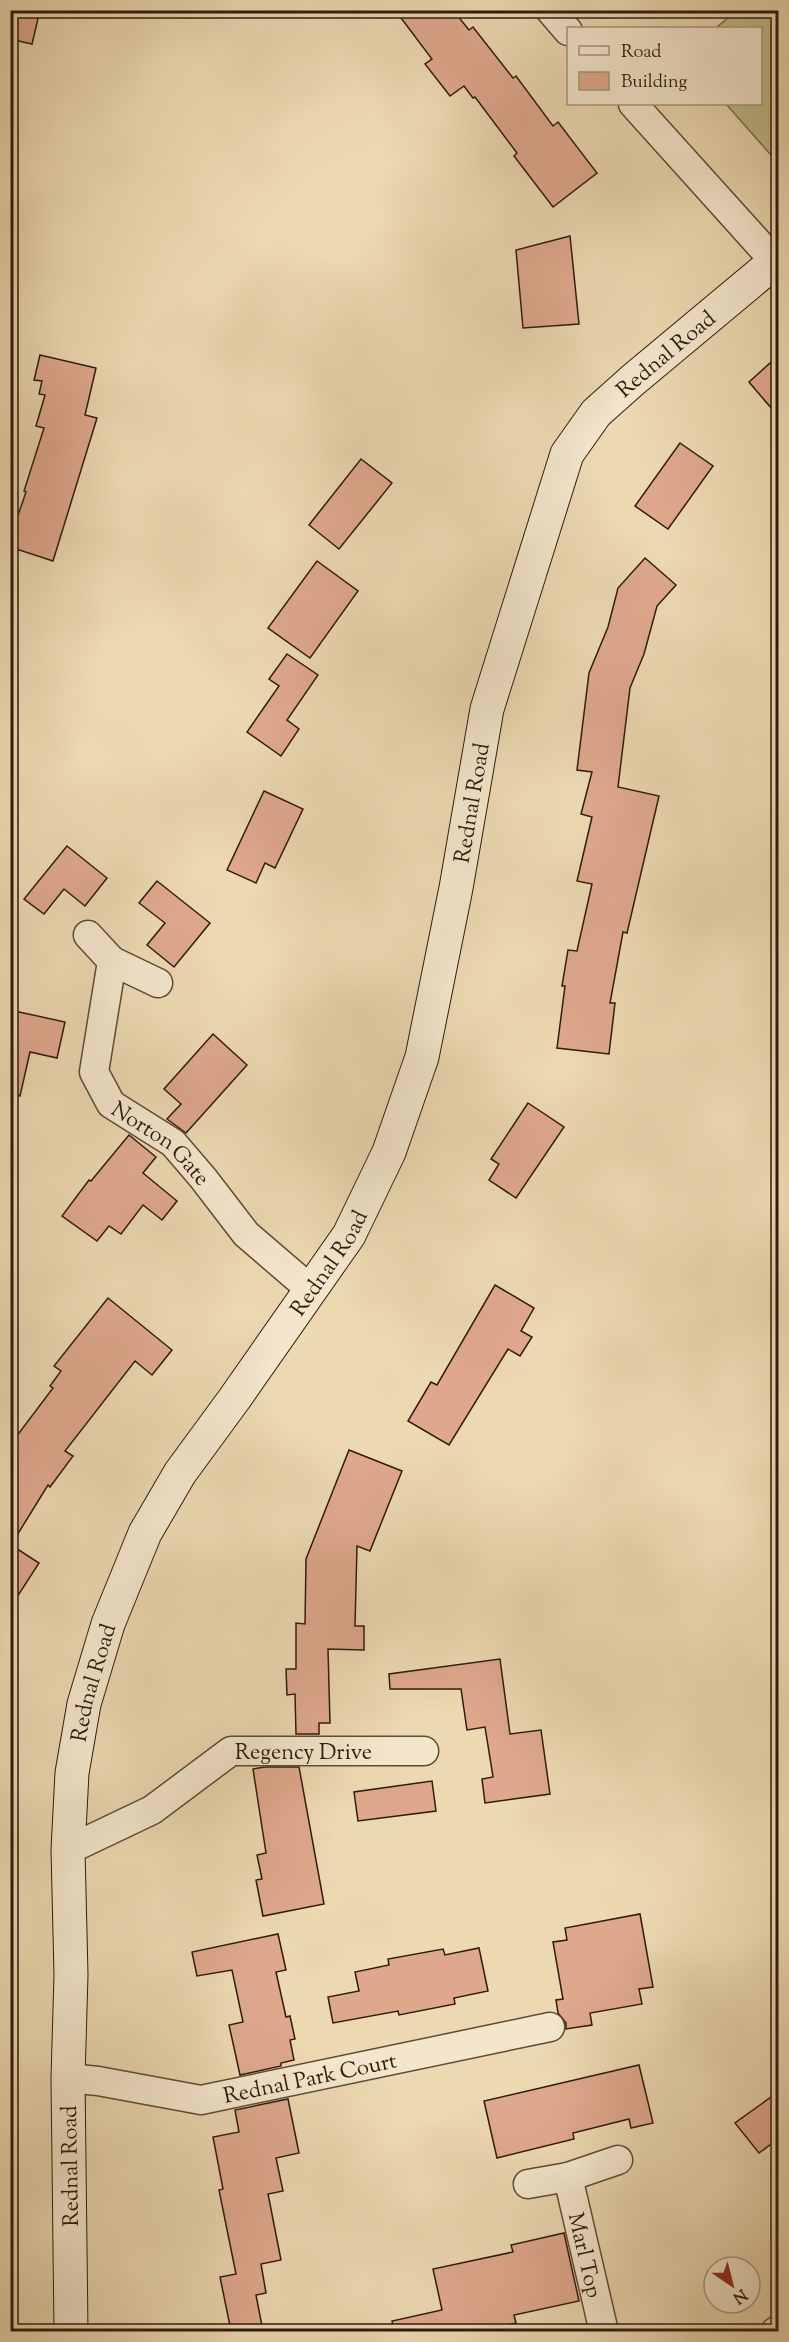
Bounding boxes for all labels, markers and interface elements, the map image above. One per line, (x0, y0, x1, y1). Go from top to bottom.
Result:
legend (567, 27, 762, 105)
text: Road (621, 40, 661, 66)
text: Building (621, 70, 687, 96)
street label: Rednal Road (610, 304, 724, 407)
street label: Rednal Road (448, 741, 500, 866)
street label: Norton Gate (104, 1095, 216, 1194)
street label: Rednal Road (284, 1206, 378, 1324)
street label: Rednal Road (65, 1620, 126, 1745)
street label: Regency Drive (235, 1738, 372, 1770)
street label: Rednal Park Court (221, 2046, 400, 2114)
street label: Rednal Road (55, 2105, 89, 2227)
street label: Marl Top (558, 2210, 609, 2301)
north arrow (702, 2255, 762, 2315)
text: N (727, 2282, 751, 2308)

